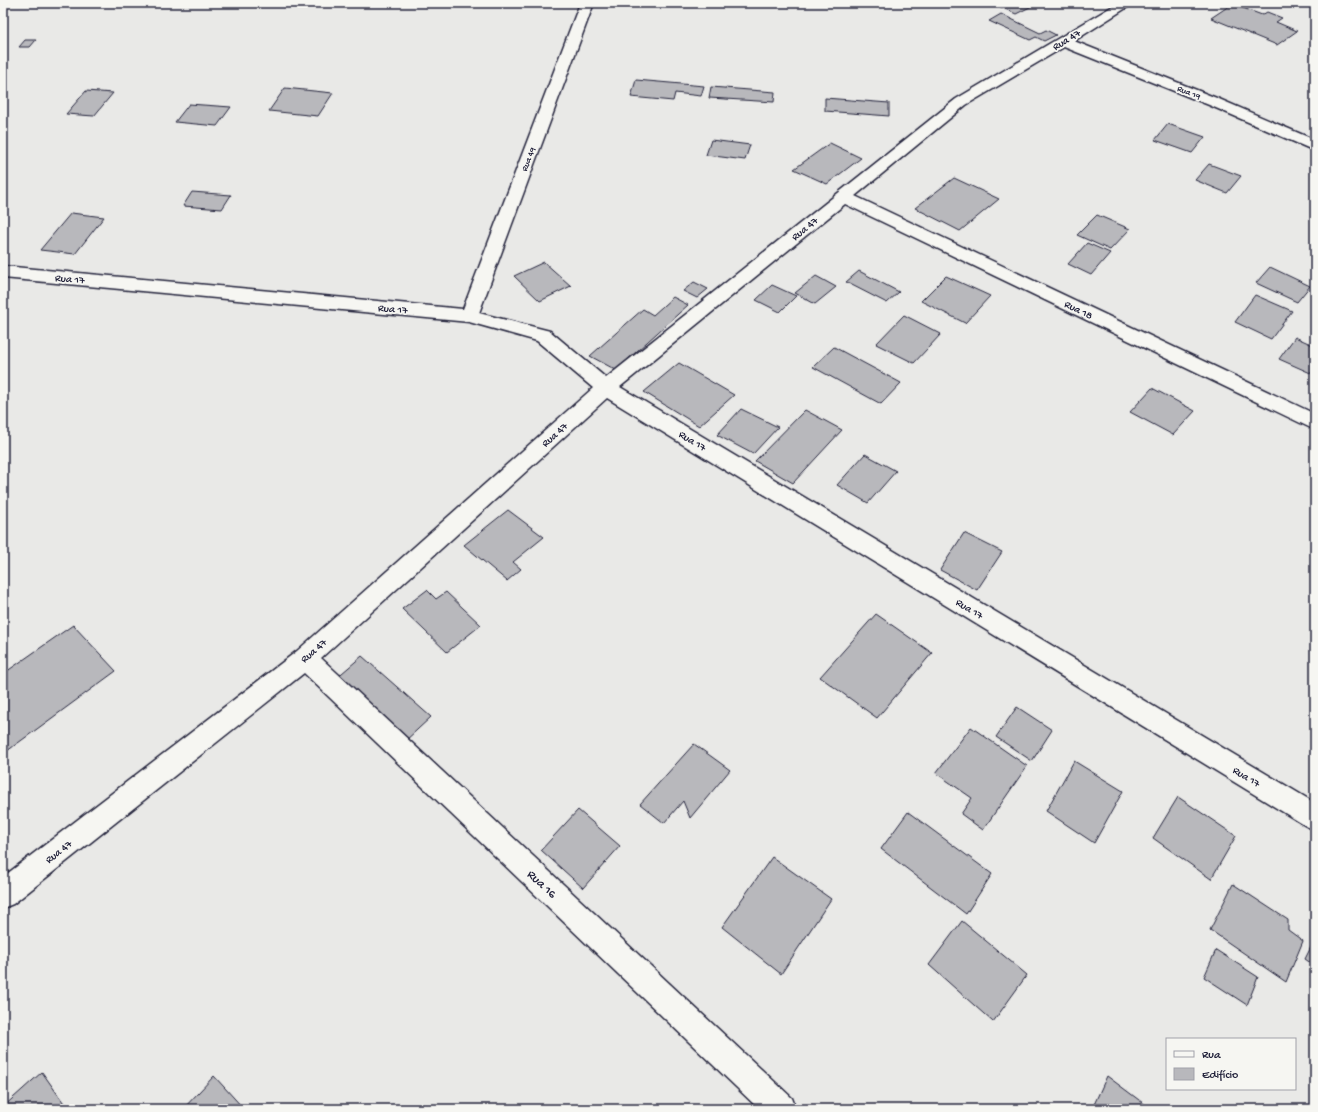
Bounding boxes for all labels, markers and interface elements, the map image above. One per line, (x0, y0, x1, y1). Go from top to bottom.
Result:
street label: Rua 47 (1051, 28, 1083, 54)
street label: Rua 19 (1175, 84, 1202, 103)
street label: Rua 49 (520, 146, 539, 173)
street label: Rua 47 (790, 215, 821, 244)
street label: Rua 17 (54, 273, 85, 287)
street label: Rua 18 (1062, 299, 1094, 323)
street label: Rua 17 (377, 303, 408, 317)
street label: Rua 47 (540, 421, 571, 450)
street label: Rua 17 (676, 429, 708, 455)
street label: Rua 17 (953, 597, 985, 623)
street label: Rua 47 (299, 637, 330, 666)
street label: Rua 17 (1230, 765, 1262, 791)
street label: Rua 47 (43, 838, 75, 867)
street label: Rua 16 (523, 867, 560, 903)
legend (1166, 1038, 1296, 1090)
text: Rua (1202, 1049, 1221, 1063)
text: Edifício (1202, 1069, 1238, 1083)

